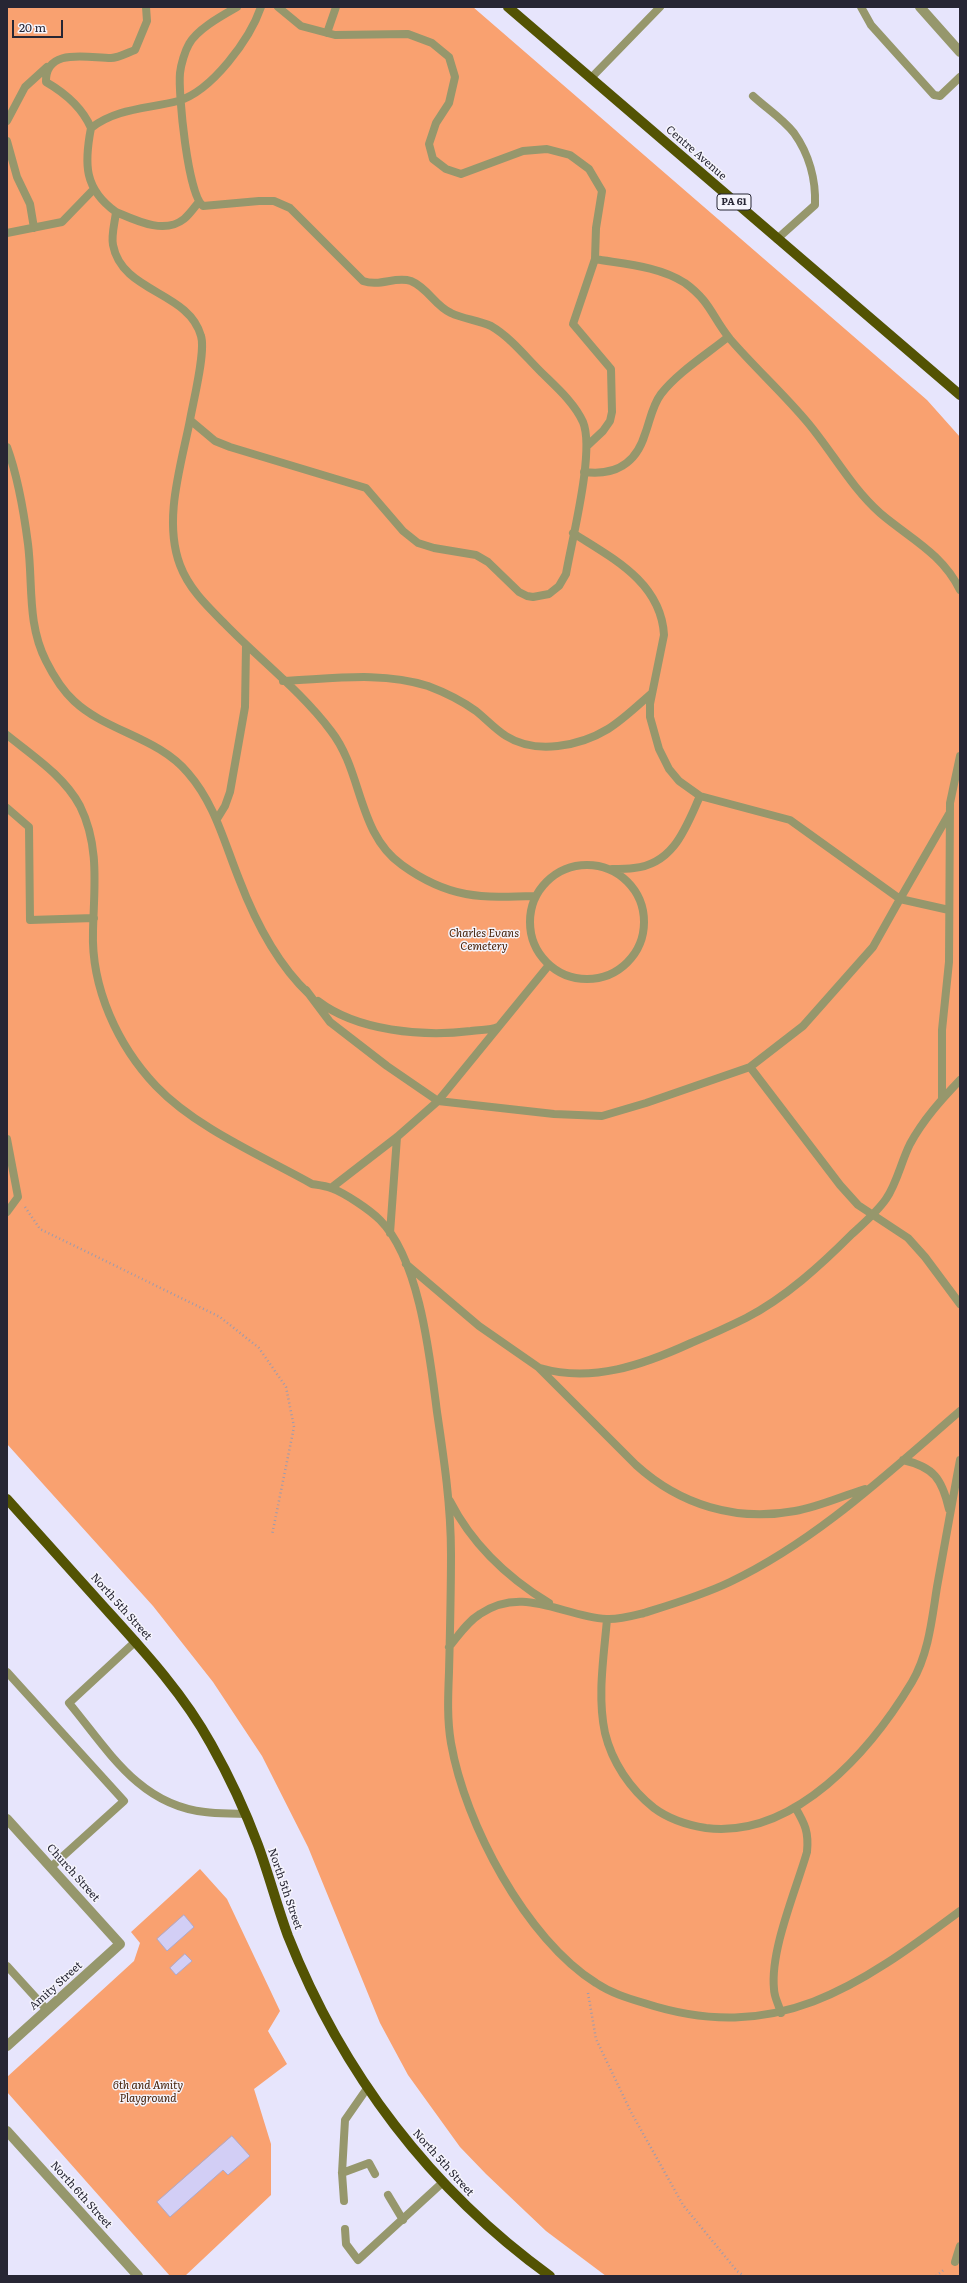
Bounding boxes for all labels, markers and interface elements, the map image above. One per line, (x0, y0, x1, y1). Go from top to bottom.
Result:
scale bar (14, 12, 65, 38)
text: 20 m (19, 18, 46, 36)
street label: Centre Avenue (663, 123, 729, 183)
road number: PA 61 (717, 194, 751, 210)
park label: Charles Evans Cemetery (449, 927, 519, 953)
street label: North 5th Street (88, 1571, 154, 1643)
street label: Church Street (44, 1841, 102, 1905)
street label: North 5th Street (265, 1847, 305, 1931)
street label: Amity Street (27, 1959, 85, 2013)
park label: 6th and Amity Playground (113, 2079, 183, 2105)
street label: North 5th Street (410, 2127, 476, 2199)
street label: North 6th Street (48, 2159, 114, 2231)

